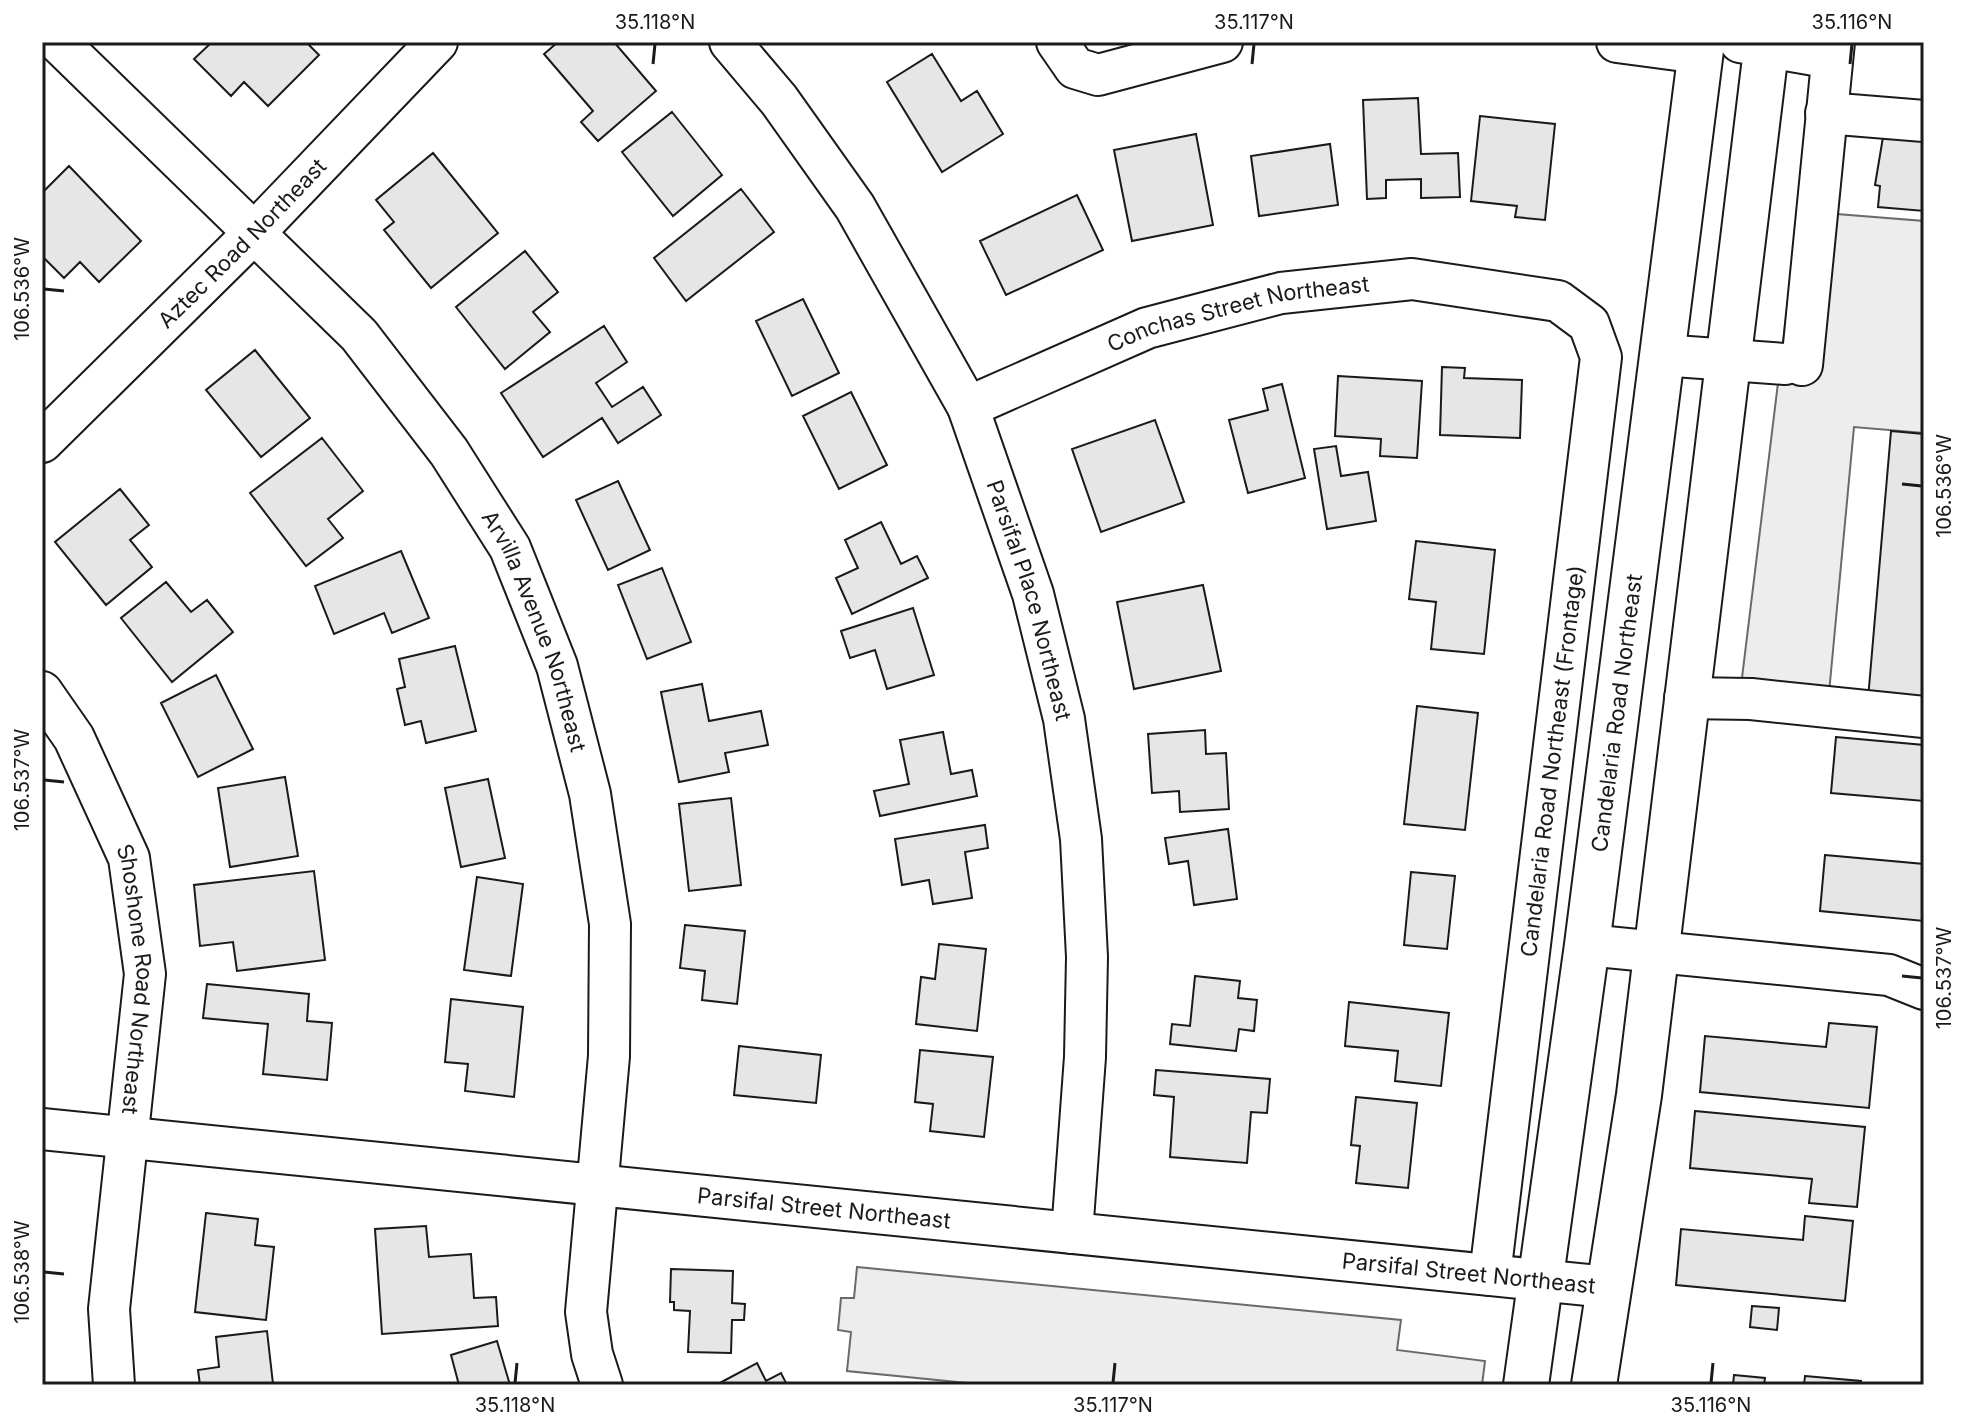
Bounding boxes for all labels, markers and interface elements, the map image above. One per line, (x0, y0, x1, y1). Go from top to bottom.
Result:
text: 35.118°N (615, 10, 695, 34)
text: 35.117°N (1214, 10, 1294, 34)
text: 35.116°N (1812, 10, 1892, 34)
street label: Aztec Road Northeast (152, 153, 331, 333)
text: 106.536°W (10, 237, 34, 341)
street label: Conchas Street Northeast (1103, 271, 1370, 357)
text: 106.536°W (1932, 434, 1956, 538)
street label: Parsifal Place Northeast (981, 477, 1077, 723)
street label: Arvilla Avenue Northeast (477, 506, 592, 755)
street label: Candelaria Road Northeast (Frontage) (1515, 564, 1589, 958)
street label: Candelaria Road Northeast (1586, 573, 1647, 854)
text: 106.537°W (10, 728, 34, 831)
street label: Shoshone Road Northeast (111, 840, 159, 1116)
text: 106.537°W (1932, 926, 1956, 1029)
street label: Parsifal Street Northeast (696, 1182, 952, 1234)
text: 106.538°W (10, 1220, 34, 1324)
street label: Parsifal Street Northeast (1341, 1247, 1597, 1299)
text: 35.118°N (475, 1393, 555, 1417)
text: 35.117°N (1073, 1393, 1153, 1417)
text: 35.116°N (1671, 1393, 1751, 1417)

